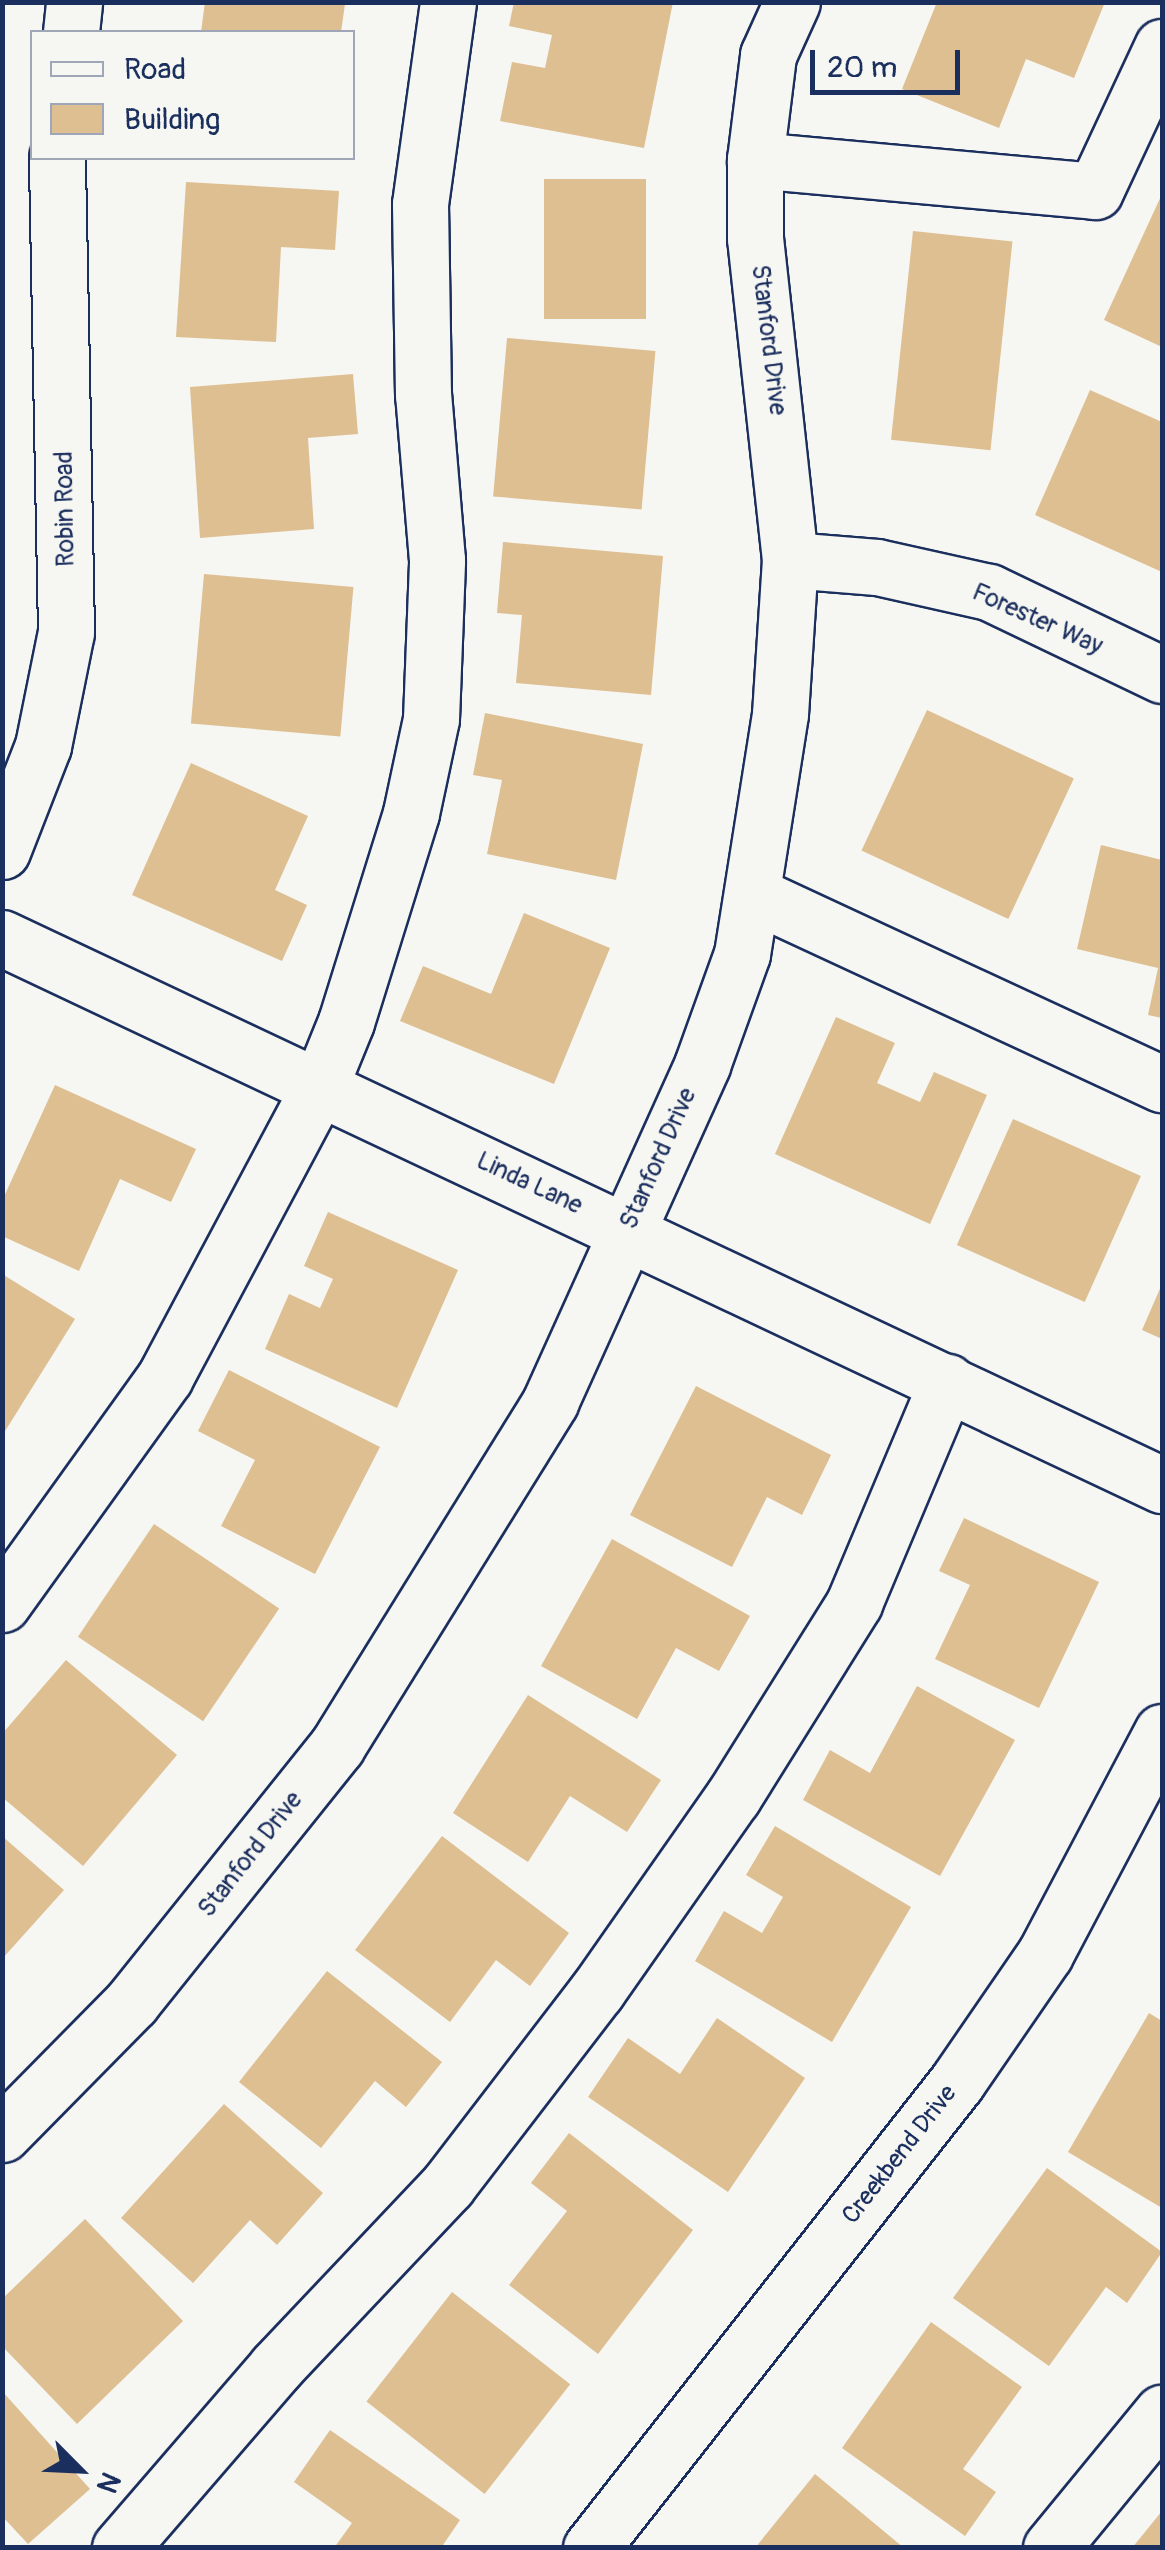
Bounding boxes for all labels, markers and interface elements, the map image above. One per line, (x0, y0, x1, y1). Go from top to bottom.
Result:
legend (30, 30, 355, 160)
scale bar (815, 30, 965, 92)
text: 20 m (827, 49, 897, 86)
text: Road (124, 51, 186, 88)
text: Building (124, 101, 220, 138)
street label: Stanford Drive (744, 263, 792, 417)
street label: Robin Road (50, 451, 82, 567)
street label: Forester Way (967, 578, 1107, 662)
street label: Stanford Drive (615, 1084, 703, 1234)
street label: Linda Lane (471, 1146, 587, 1222)
street label: Stanford Drive (193, 1786, 309, 1924)
street label: Creekbend Drive (836, 2079, 964, 2231)
north arrow (30, 2420, 130, 2520)
text: N (88, 2467, 128, 2498)

